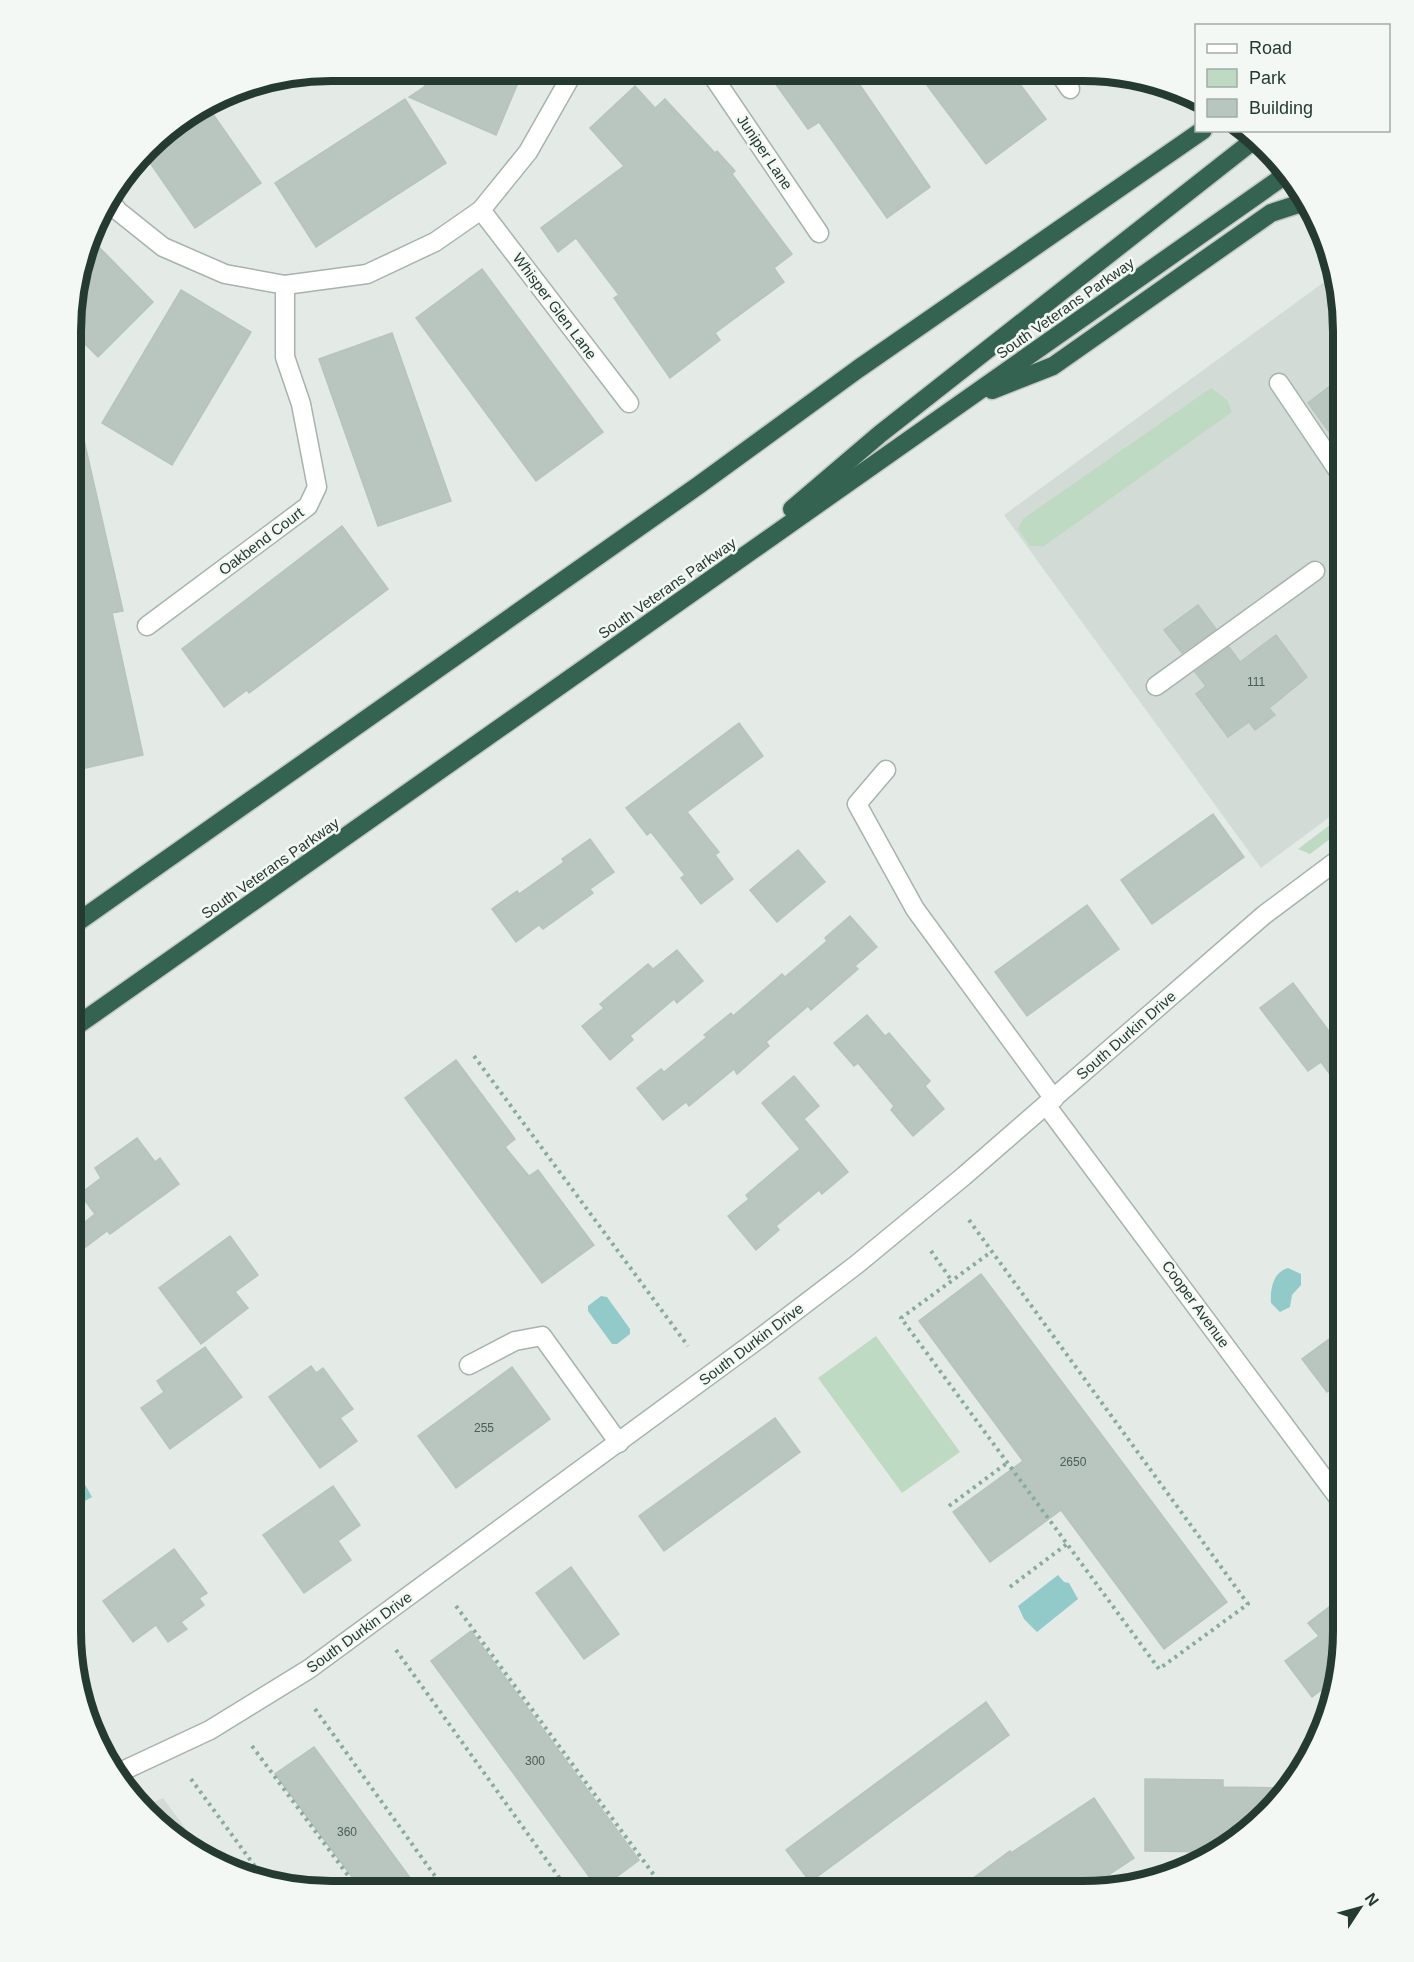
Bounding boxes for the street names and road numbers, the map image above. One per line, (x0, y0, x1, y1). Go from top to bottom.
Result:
street label: Juniper Lane (734, 111, 796, 193)
street label: Whisper Glen Lane (510, 250, 600, 362)
street label: South Veterans Parkway (993, 254, 1138, 362)
street label: Oakbend Court (215, 503, 307, 578)
street label: South Veterans Parkway (595, 534, 740, 642)
street label: South Veterans Parkway (198, 814, 343, 922)
street label: South Durkin Drive (1073, 987, 1179, 1083)
street label: Cooper Avenue (1159, 1257, 1233, 1351)
street label: South Durkin Drive (696, 1299, 806, 1389)
street label: South Durkin Drive (303, 1588, 415, 1676)

